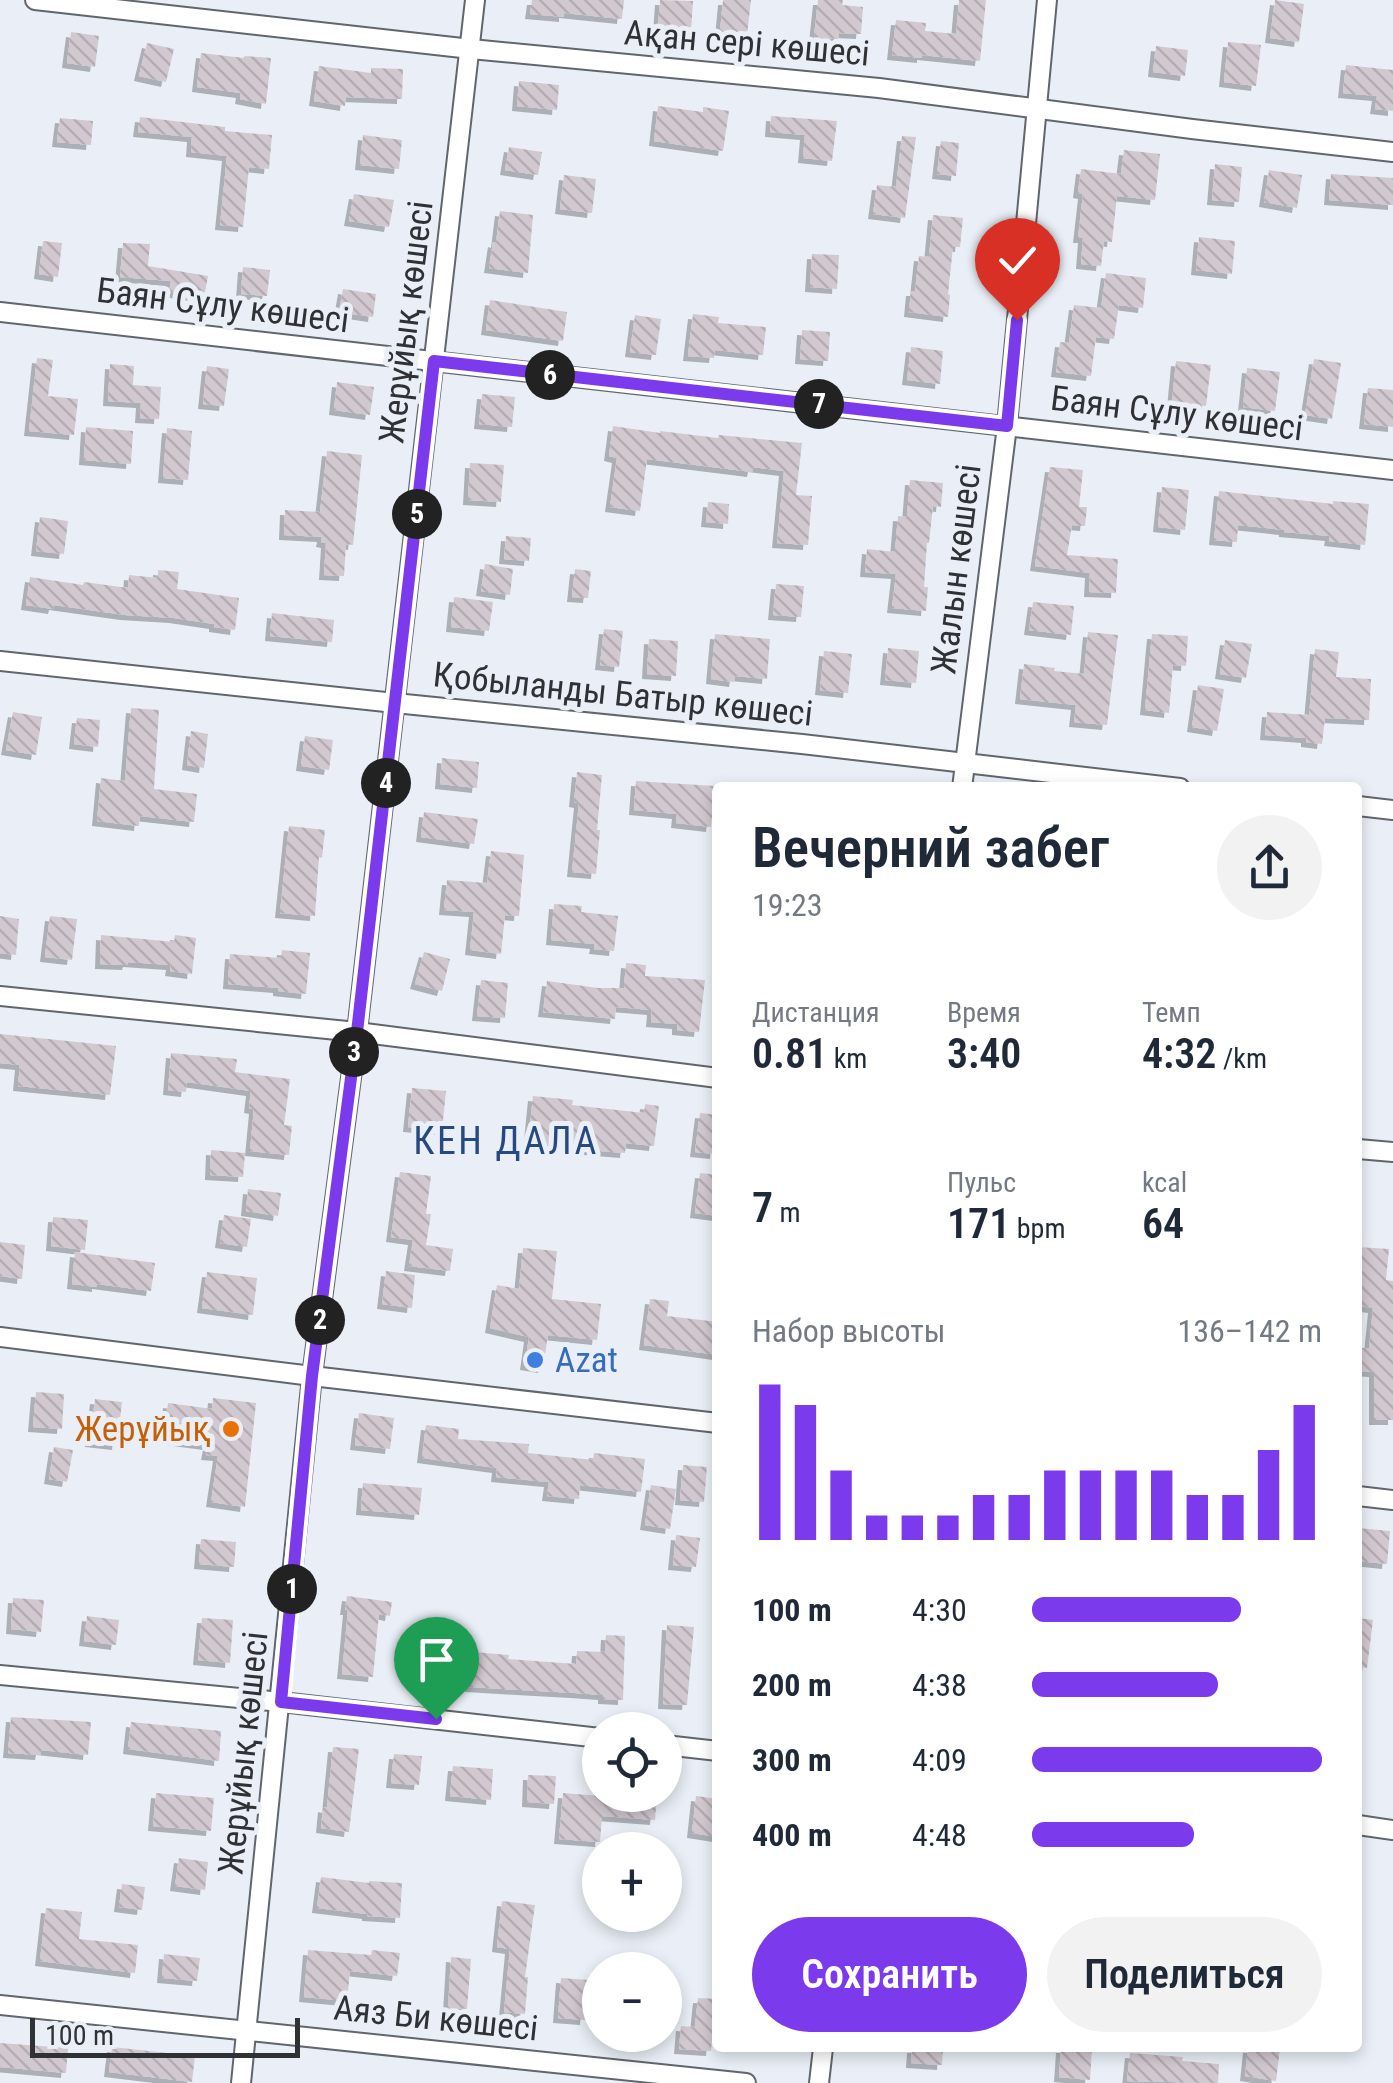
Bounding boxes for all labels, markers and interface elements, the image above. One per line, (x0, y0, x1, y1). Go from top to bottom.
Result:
street label: Ақан сері көшесі (623, 12, 871, 75)
street label: Жерұйық көшесі (371, 199, 442, 446)
pin (975, 218, 1060, 321)
icon: check (990, 233, 1045, 288)
street label: Баян Сұлу көшесі (94, 270, 351, 341)
pin: 6 (525, 350, 575, 400)
text: 6 (543, 358, 557, 391)
street label: Баян Сұлу көшесі (1048, 378, 1305, 449)
pin: 7 (794, 379, 844, 429)
text: 7 (812, 387, 826, 420)
street label: Жалын көшесі (923, 462, 990, 676)
pin: 5 (392, 489, 442, 539)
text: 5 (410, 497, 424, 530)
street label: Қобыланды Батыр көшесі (431, 654, 815, 735)
pin: 4 (361, 758, 411, 808)
text: 4 (379, 766, 393, 799)
button: share (1217, 815, 1322, 920)
text: Вечерний забег (752, 816, 1109, 880)
text: 19:23 (752, 886, 823, 924)
text: Дистанция (752, 996, 879, 1029)
text: Время (947, 996, 1021, 1029)
text: Темп (1142, 996, 1201, 1029)
pin: 3 (329, 1027, 379, 1077)
text: 0.81 (752, 1029, 827, 1078)
text: 3:40 (947, 1029, 1021, 1078)
text: 4:32 (1142, 1029, 1216, 1078)
text: 3 (347, 1035, 361, 1068)
text: km (827, 1042, 867, 1075)
text: /km (1216, 1042, 1267, 1075)
district label: КЕН ДАЛА (413, 1119, 599, 1163)
text: Пульс (947, 1166, 1016, 1199)
text: kcal (1142, 1166, 1187, 1199)
text: 7 (752, 1183, 773, 1232)
text: m (773, 1196, 801, 1229)
text: 171 (947, 1199, 1010, 1248)
text: 64 (1142, 1199, 1184, 1248)
text: bpm (1010, 1212, 1066, 1245)
pin: 2 (295, 1295, 345, 1345)
text: 2 (313, 1303, 327, 1336)
text: Набор высоты (752, 1312, 946, 1350)
text: 136–142 m (1177, 1312, 1322, 1350)
place label: Azat (555, 1340, 618, 1381)
marker: Azat (524, 1349, 546, 1371)
place label: Жерұйық (75, 1409, 211, 1450)
marker: Жерұйық (220, 1418, 242, 1440)
pin: 1 (267, 1564, 317, 1614)
text: 1 (285, 1572, 299, 1605)
text: 100 m (752, 1591, 832, 1629)
text: 4:30 (912, 1591, 967, 1629)
pin (394, 1617, 479, 1720)
street label: Жерұйық көшесі (210, 1630, 277, 1876)
icon: arrive (409, 1632, 464, 1687)
text: 200 m (752, 1666, 832, 1704)
text: 4:38 (912, 1666, 967, 1704)
map controls (582, 1712, 682, 2052)
button: locate (582, 1712, 682, 1812)
text: 300 m (752, 1741, 832, 1779)
text: 4:09 (912, 1741, 967, 1779)
text: 400 m (752, 1816, 832, 1854)
text: 4:48 (912, 1816, 967, 1854)
button: + (582, 1832, 682, 1932)
button: Сохранить (752, 1917, 1027, 2032)
button: Поделиться (1047, 1917, 1322, 2032)
button: − (582, 1952, 682, 2052)
street label: Аяз Би көшесі (332, 1987, 540, 2050)
scale bar (30, 2013, 300, 2058)
text: 100 m (45, 2019, 114, 2052)

